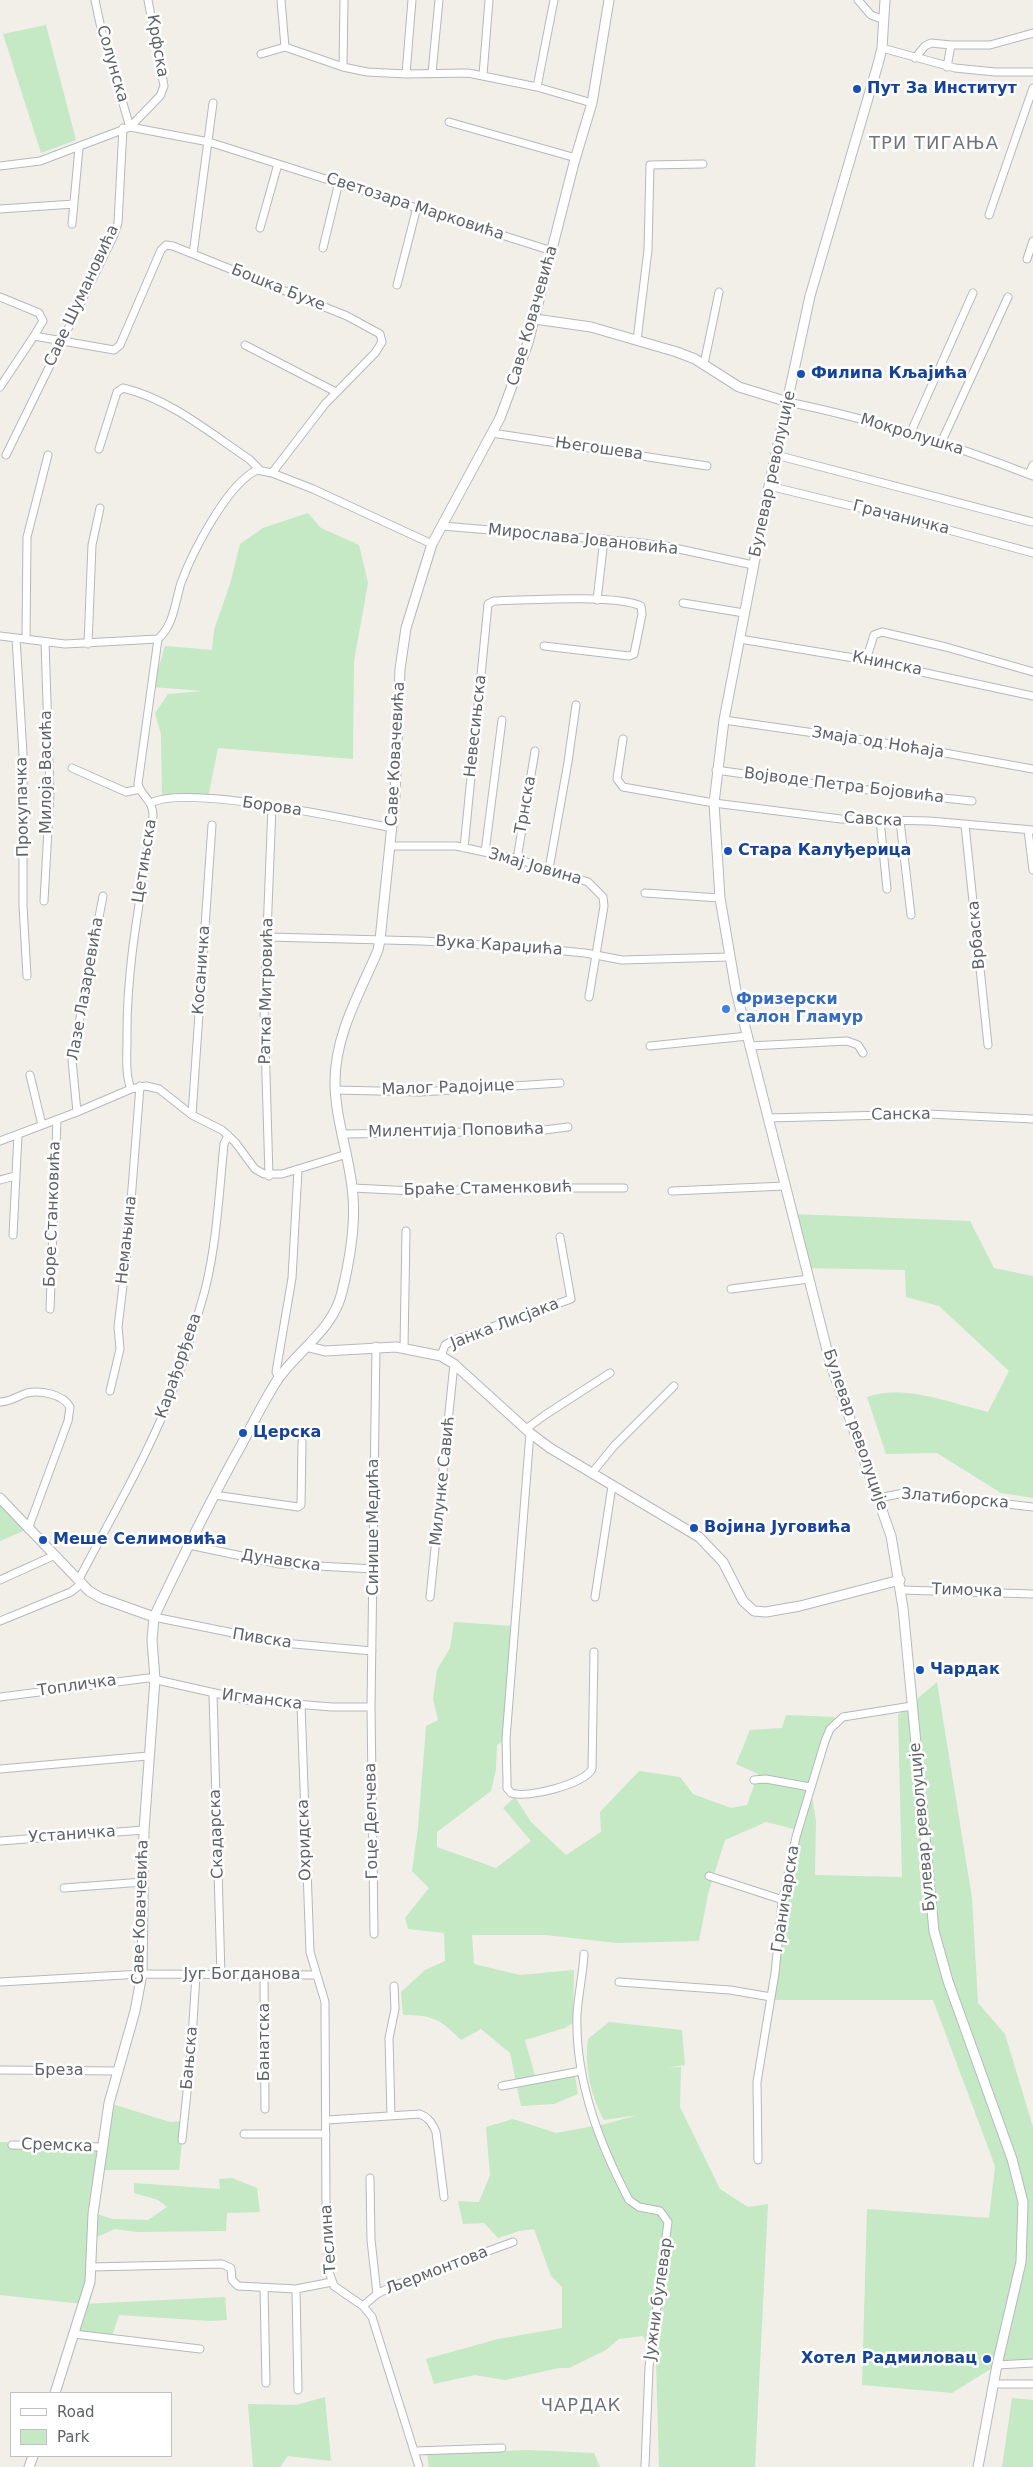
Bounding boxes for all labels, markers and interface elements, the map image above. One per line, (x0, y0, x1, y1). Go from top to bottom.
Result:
street label: Крфска (142, 13, 172, 79)
street label: Солунска (92, 23, 132, 105)
place label: Пут За Институт (867, 79, 1017, 99)
marker: Пут За Институт (851, 83, 863, 95)
district label: ТРИ ТИГАЊА (868, 133, 1000, 155)
street label: Светозара Марковића (323, 169, 507, 245)
street label: Саве Шумановића (41, 222, 123, 370)
street label: Саве Ковачевића (504, 244, 562, 388)
street label: Бошка Бухе (228, 260, 328, 316)
place label: Филипа Кљајића (811, 364, 967, 384)
marker: Филипа Кљајића (795, 368, 807, 380)
street label: Булевар револуције (746, 389, 800, 559)
street label: Мокролушка (858, 410, 966, 460)
street label: Његошева (554, 433, 644, 465)
street label: Грачаничка (851, 497, 951, 539)
street label: Мирослава Јовановића (487, 520, 679, 560)
street label: Книнска (850, 648, 924, 680)
street label: Невесињска (461, 674, 491, 778)
street label: Саве Ковачевића (383, 681, 409, 827)
street label: Милоја Васића (37, 710, 57, 834)
street label: Змаја од Ноћаја (810, 723, 946, 763)
street label: Прокупачка (13, 757, 33, 857)
street label: Војводе Петра Бојовића (743, 764, 945, 808)
street label: Трнска (511, 774, 541, 836)
street label: Борова (241, 793, 303, 821)
street label: Савска (843, 809, 903, 831)
street label: Цетињска (129, 818, 161, 904)
place label: Стара Калуђерица (738, 841, 911, 861)
street label: Змај Јовина (486, 845, 584, 889)
marker: Стара Калуђерица (722, 845, 734, 857)
street label: Врбаска (964, 900, 990, 970)
street label: Лазе Лазаревића (64, 916, 108, 1062)
street label: Ратка Митровића (256, 917, 278, 1065)
street label: Косаничка (189, 925, 215, 1015)
street label: Вука Караџића (435, 932, 563, 960)
place label: Фризерски салон Гламур (736, 990, 863, 1028)
marker: Фризерски салон Гламур (720, 1003, 732, 1015)
street label: Малог Радојице (381, 1076, 515, 1100)
street label: Санска (871, 1105, 931, 1125)
street label: Милентија Поповића (368, 1120, 544, 1142)
street label: Боре Станковића (41, 1141, 65, 1287)
street label: Браће Стаменковић (404, 1178, 572, 1200)
street label: Немањина (113, 1195, 141, 1285)
street label: Јанка Лисјака (448, 1295, 562, 1353)
street label: Карађорђева (152, 1311, 206, 1421)
street label: Булевар револуције (818, 1347, 892, 1513)
street label: Милунке Савић (427, 1415, 459, 1547)
place label: Церска (253, 1423, 321, 1443)
marker: Церска (237, 1427, 249, 1439)
street label: Синише Медића (364, 1458, 384, 1596)
street label: Златиборска (900, 1485, 1010, 1513)
place label: Војина Југовића (704, 1518, 851, 1538)
marker: Војина Југовића (688, 1522, 700, 1534)
place label: Меше Селимовића (53, 1530, 227, 1550)
marker: Меше Селимовића (37, 1534, 49, 1546)
street label: Дунавска (240, 1546, 322, 1576)
street label: Тимочка (931, 1580, 1003, 1602)
street label: Пивска (231, 1625, 293, 1653)
place label: Чардак (930, 1660, 1000, 1680)
marker: Чардак (914, 1664, 926, 1676)
street label: Топличка (36, 1671, 118, 1701)
street label: Игманска (221, 1686, 303, 1714)
street label: Булевар револуције (906, 1742, 940, 1912)
street label: Гоце Делчева (361, 1763, 383, 1879)
street label: Скадарска (206, 1789, 228, 1879)
street label: Охридска (294, 1799, 316, 1881)
street label: Устаничка (28, 1822, 116, 1848)
street label: Саве Ковачевића (129, 1839, 153, 1985)
street label: Граничарска (768, 1844, 804, 1954)
street label: Југ Богданова (183, 1965, 301, 1985)
street label: Банатска (255, 2003, 275, 2081)
street label: Бањска (178, 2026, 202, 2090)
street label: Бреза (34, 2061, 84, 2081)
street label: Сремска (21, 2135, 93, 2157)
street label: Теслина (317, 2204, 341, 2274)
street label: Јужни булевар (641, 2237, 677, 2361)
street label: Љермонтова (383, 2243, 491, 2299)
place label: Хотел Радмиловац (801, 2349, 977, 2369)
marker: Хотел Радмиловац (981, 2353, 993, 2365)
legend (10, 2392, 172, 2457)
district label: ЧАРДАК (540, 2395, 622, 2417)
text: Road (57, 2403, 95, 2421)
text: Park (57, 2428, 89, 2446)

